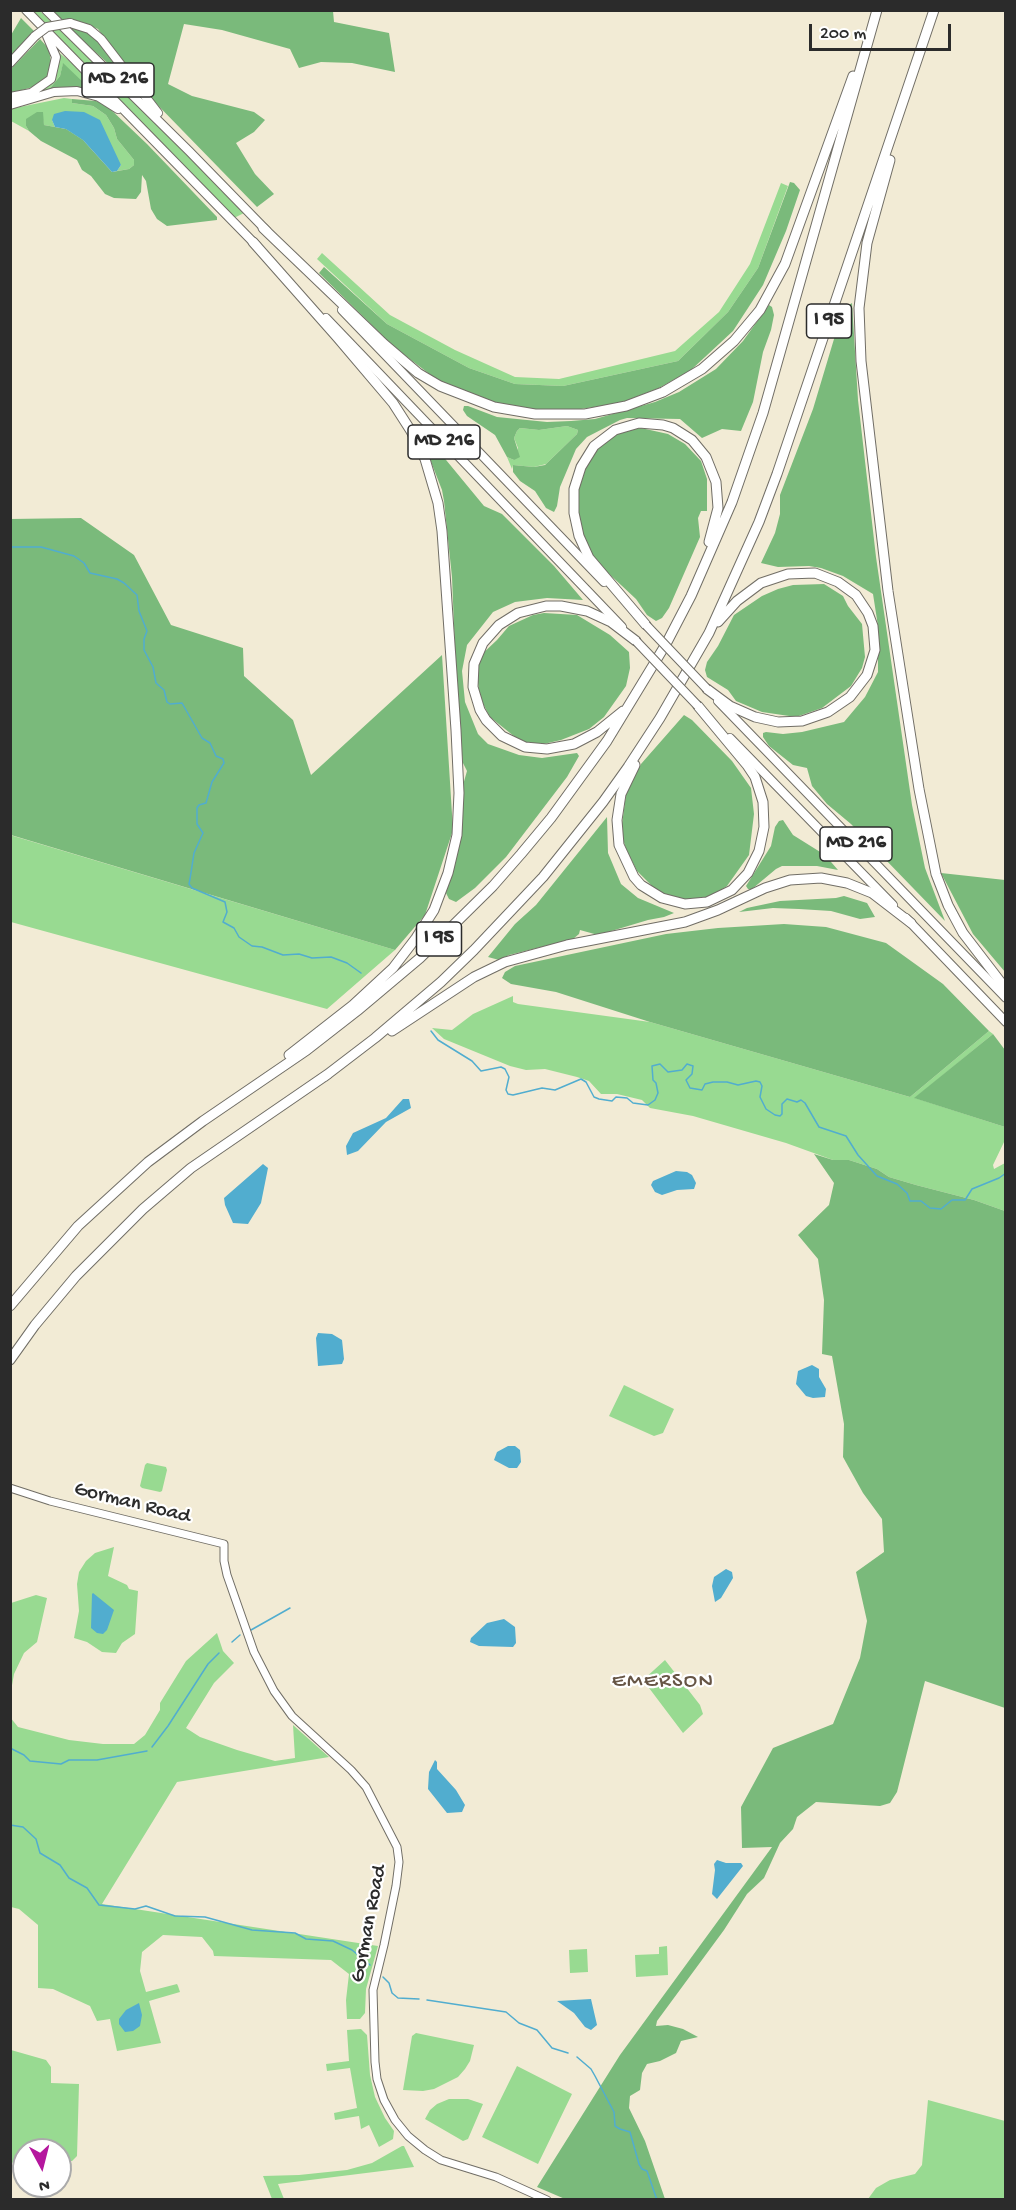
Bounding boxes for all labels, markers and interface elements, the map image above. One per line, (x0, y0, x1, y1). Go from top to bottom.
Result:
scale bar (812, 12, 954, 50)
text: 200 m (820, 24, 866, 45)
road number: MD 216 (82, 63, 154, 97)
road number: I 95 (806, 304, 852, 338)
road number: MD 216 (408, 425, 480, 459)
road number: MD 216 (820, 827, 892, 861)
road number: I 95 (416, 922, 462, 956)
street label: Gorman Road (71, 1477, 193, 1531)
district label: EMERSON (612, 1670, 714, 1696)
street label: Gorman Road (346, 1863, 394, 1985)
north arrow (12, 2138, 72, 2198)
text: N (38, 2174, 50, 2194)

